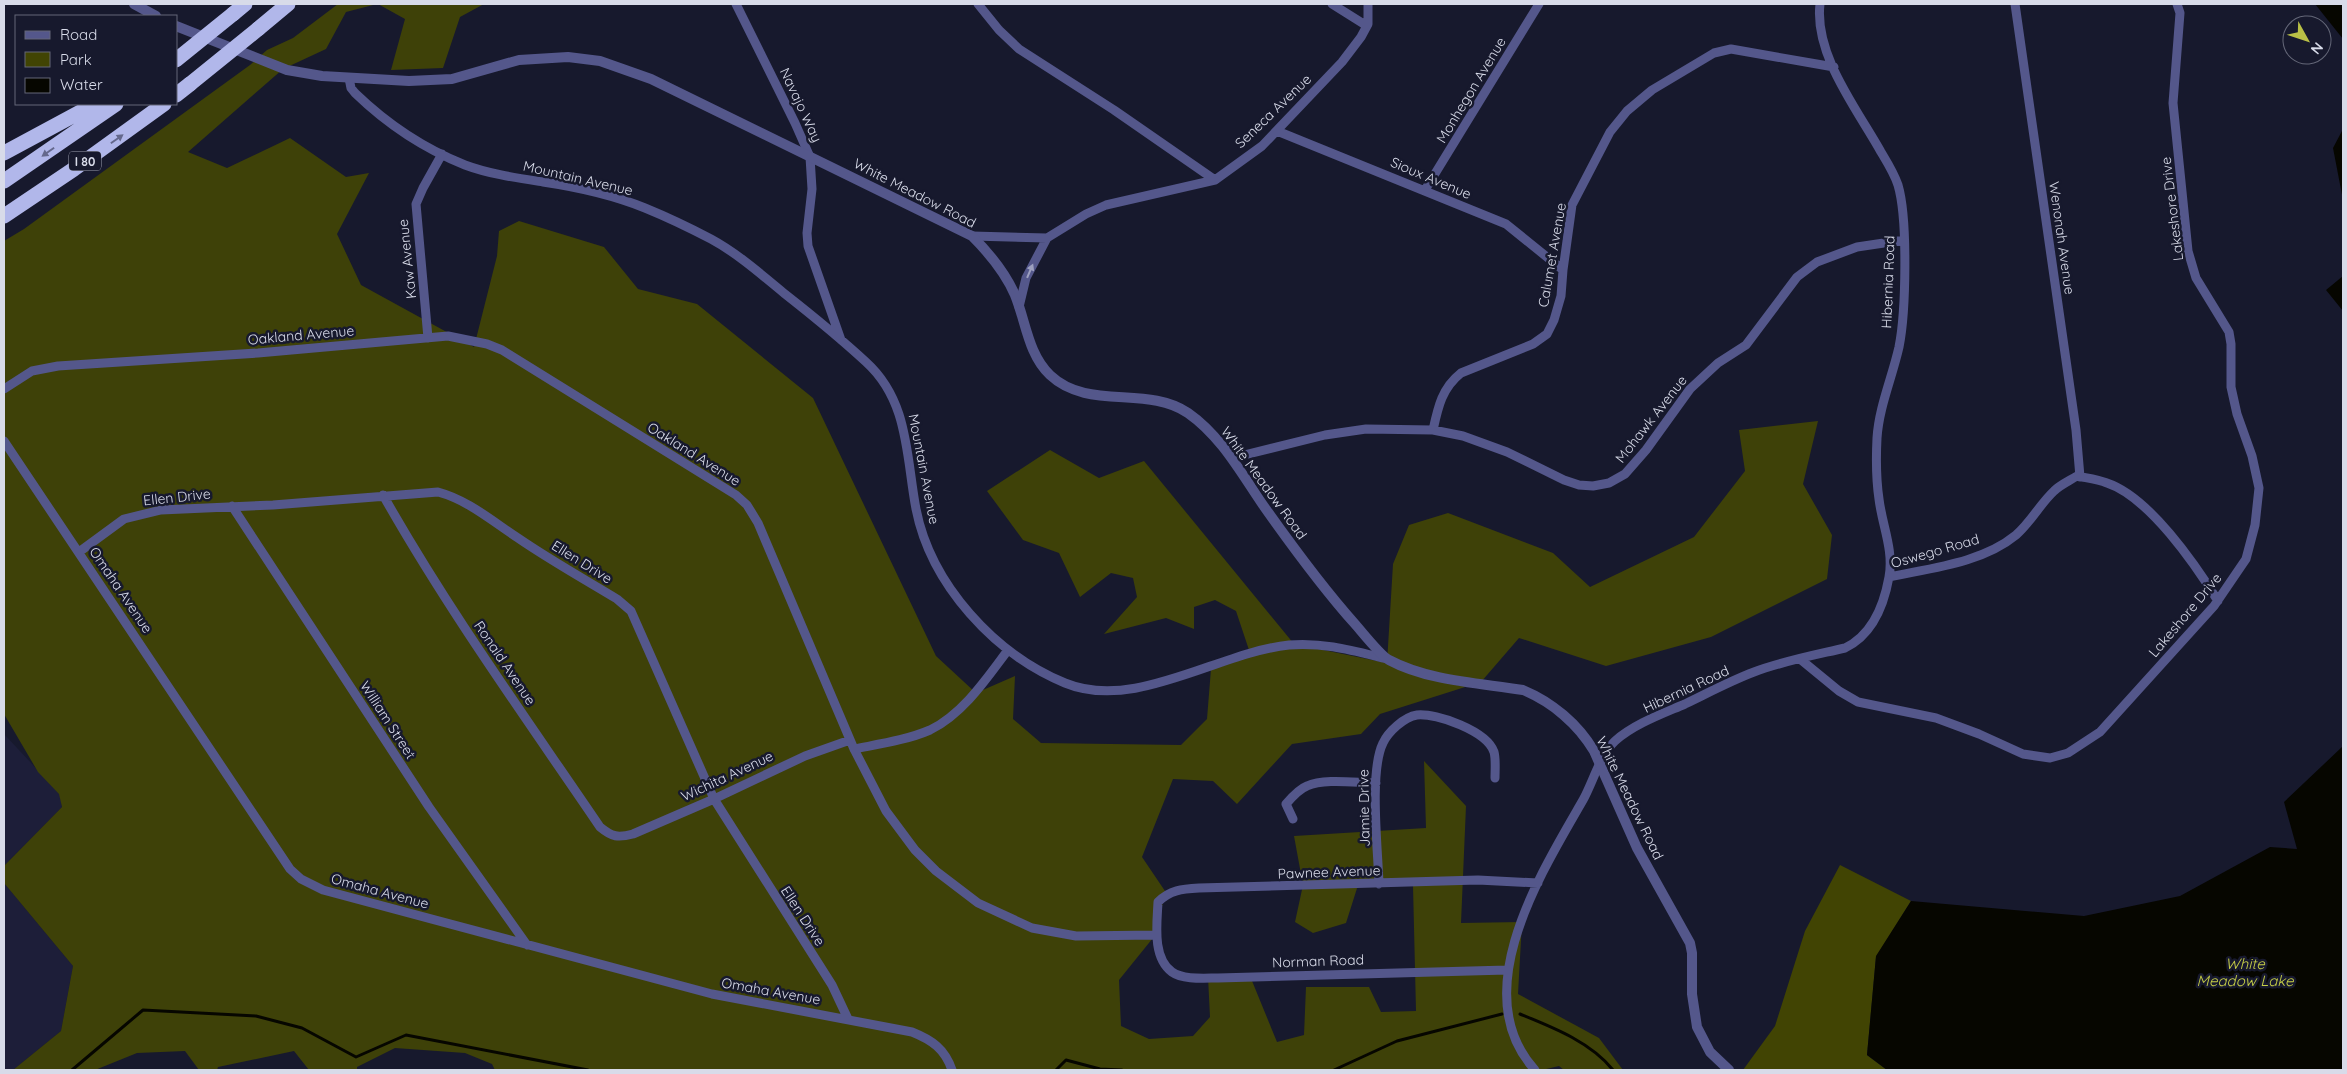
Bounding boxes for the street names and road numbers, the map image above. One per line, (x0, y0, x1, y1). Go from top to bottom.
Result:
street label: Monhegon Avenue (1432, 34, 1510, 146)
street label: Navajo Way (776, 65, 826, 145)
street label: Seneca Avenue (1231, 70, 1315, 152)
road number: I 80 (69, 152, 101, 170)
street label: Sioux Avenue (1388, 153, 1474, 203)
street label: White Meadow Road (851, 154, 979, 232)
street label: Lakeshore Drive (2157, 156, 2187, 262)
street label: Mountain Avenue (521, 157, 635, 199)
street label: Wenonah Avenue (2045, 180, 2079, 296)
street label: Calumet Avenue (1534, 201, 1570, 309)
street label: Kaw Avenue (394, 218, 420, 300)
street label: Hibernia Road (1877, 235, 1899, 329)
street label: Oakland Avenue (247, 321, 355, 349)
street label: Mohawk Avenue (1611, 372, 1691, 466)
street label: Mountain Avenue (904, 412, 944, 526)
street label: Oakland Avenue (644, 418, 744, 490)
street label: White Meadow Road (1217, 423, 1311, 543)
street label: Ellen Drive (142, 484, 212, 509)
street label: Oswego Road (1889, 530, 1981, 572)
street label: Ellen Drive (548, 536, 616, 588)
street label: Omaha Avenue (86, 543, 156, 637)
street label: Lakeshore Drive (2145, 569, 2226, 661)
street label: Ronald Avenue (470, 618, 540, 709)
street label: Hibernia Road (1640, 661, 1732, 717)
street label: William Street (356, 678, 420, 763)
street label: White Meadow Road (1592, 733, 1668, 863)
street label: Wichita Avenue (678, 747, 776, 805)
street label: Jamie Drive (1354, 769, 1374, 847)
street label: Pawnee Avenue (1277, 861, 1381, 883)
street label: Omaha Avenue (329, 869, 431, 913)
street label: Ellen Drive (777, 883, 829, 949)
street label: Norman Road (1272, 950, 1364, 972)
street label: Omaha Avenue (720, 973, 822, 1009)

